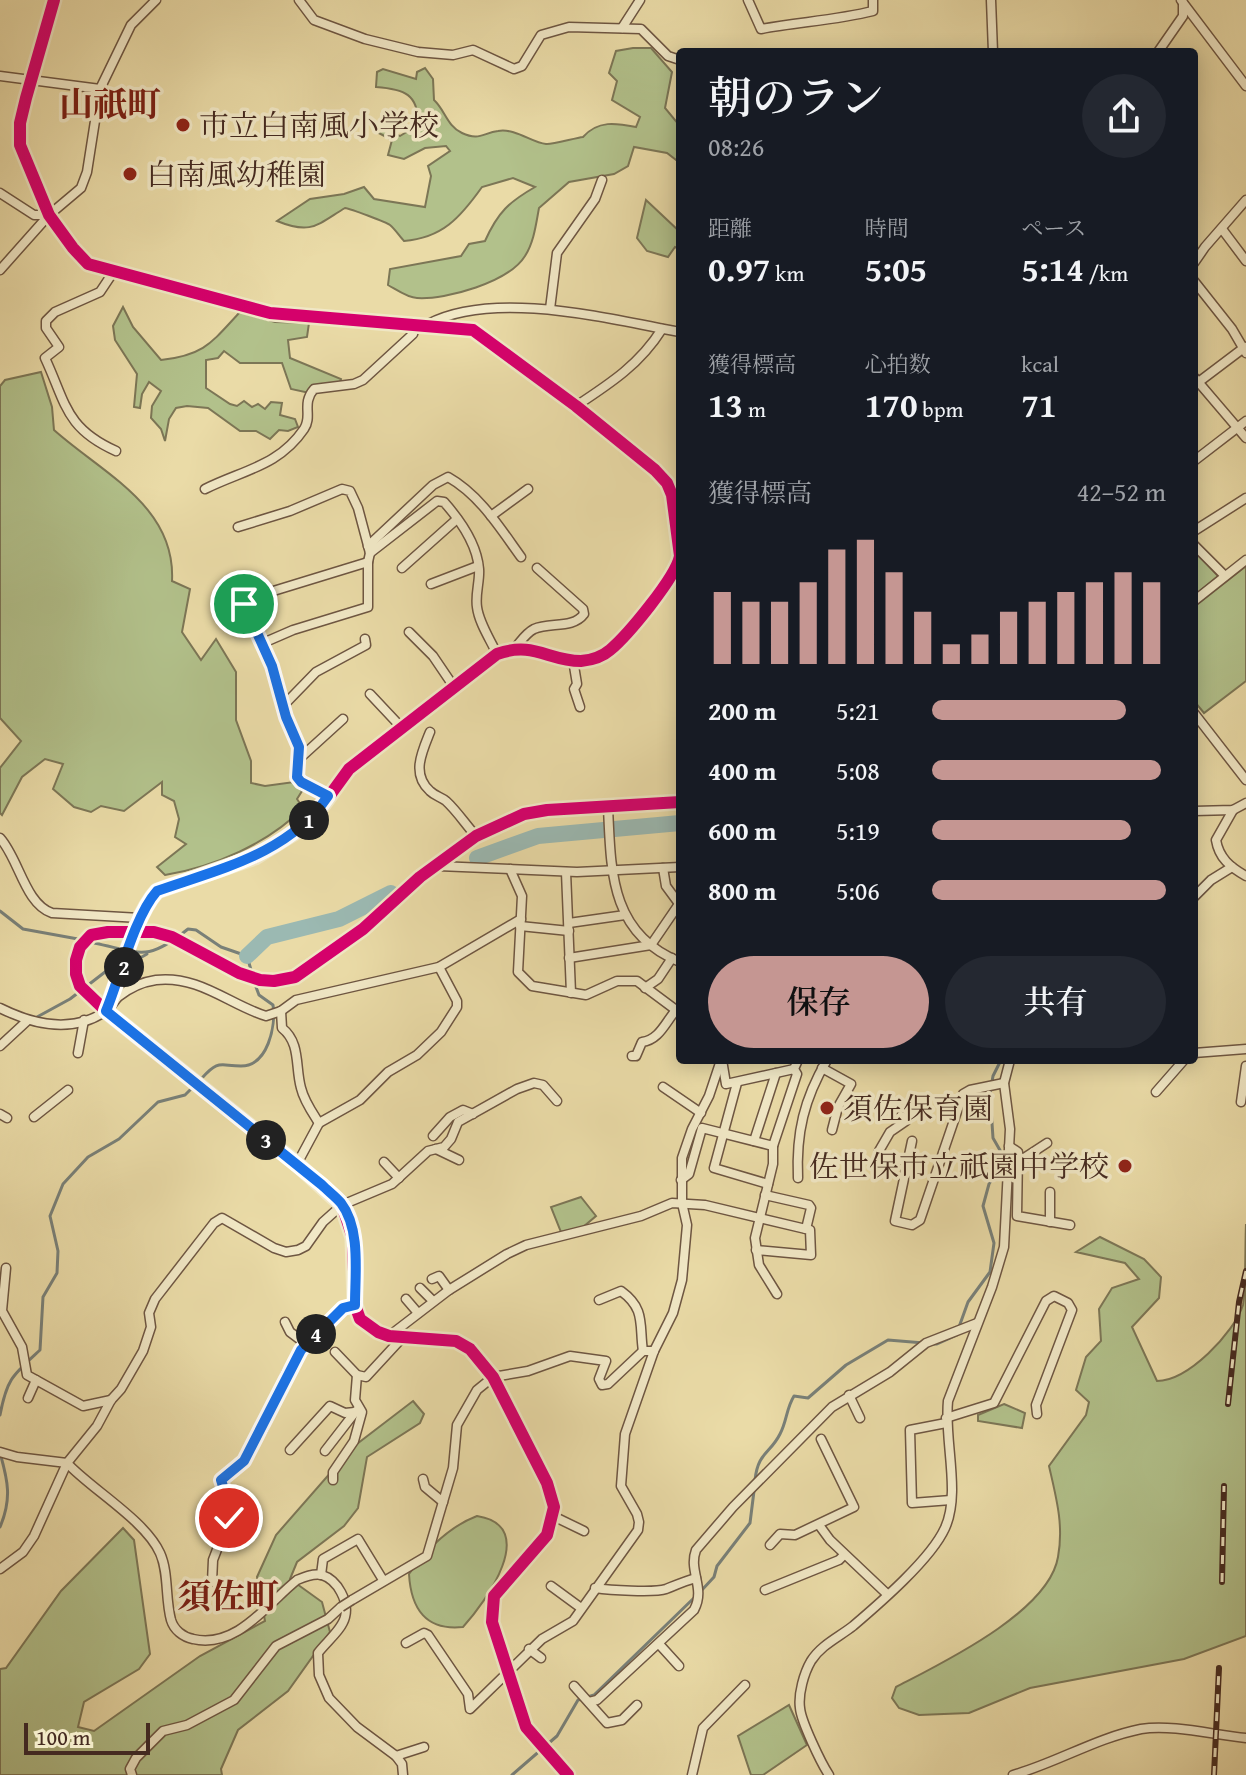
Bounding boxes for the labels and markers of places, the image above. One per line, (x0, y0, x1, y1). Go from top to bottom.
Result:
place label: 市立白南風小学校 (199, 103, 439, 147)
marker: 市立白南風小学校 (174, 116, 192, 134)
place label: 白南風幼稚園 (146, 152, 326, 196)
marker: 白南風幼稚園 (121, 165, 139, 183)
pin (210, 570, 278, 638)
pin: 1 (289, 800, 329, 840)
pin: 2 (104, 947, 144, 987)
place label: 須佐保育園 (843, 1086, 993, 1130)
marker: 須佐保育園 (818, 1099, 836, 1117)
pin: 3 (246, 1120, 286, 1160)
place label: 佐世保市立祇園中学校 (809, 1144, 1109, 1188)
marker: 佐世保市立祇園中学校 (1116, 1157, 1134, 1175)
pin: 4 (296, 1314, 336, 1354)
pin (195, 1484, 263, 1552)

